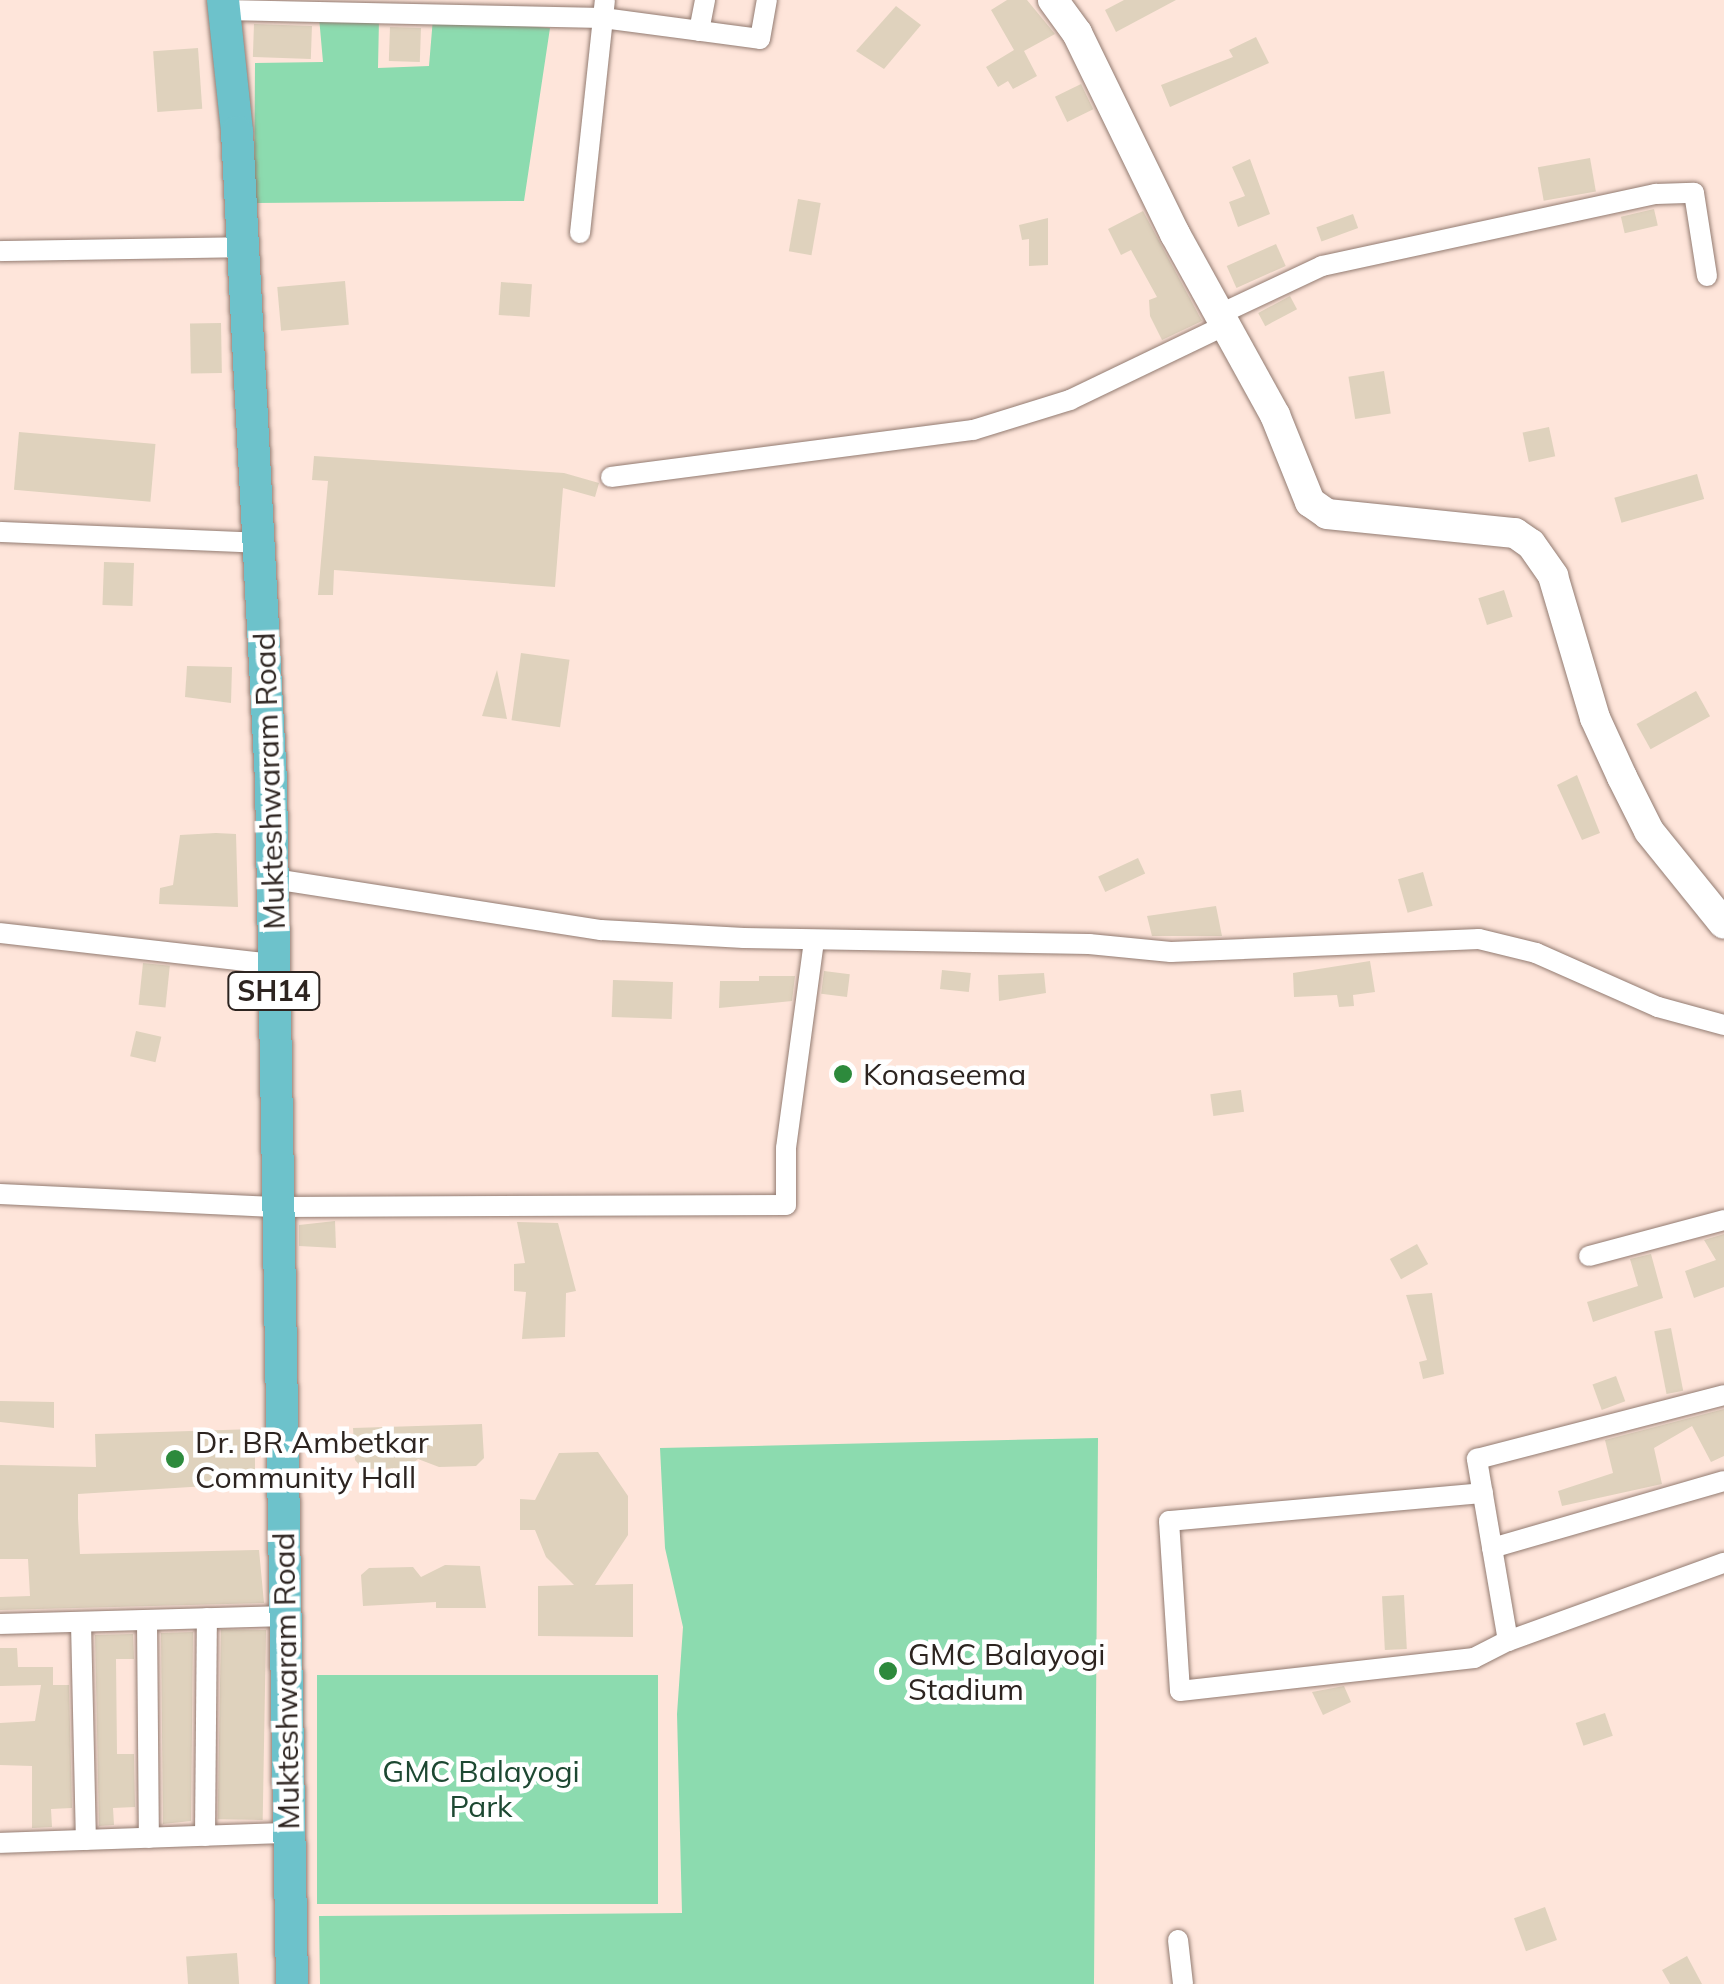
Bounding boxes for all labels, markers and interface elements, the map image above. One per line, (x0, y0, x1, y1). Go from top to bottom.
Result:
street label: Mukteshwaram Road (246, 632, 292, 930)
road number: SH14 (226, 968, 322, 1014)
place label: Konaseema (863, 1056, 1026, 1092)
marker: Konaseema (832, 1063, 854, 1085)
place label: Dr. BR Ambetkar Community Hall (195, 1424, 429, 1494)
marker: Dr. BR Ambetkar Community Hall (164, 1448, 186, 1470)
street label: Mukteshwaram Road (265, 1532, 307, 1830)
place label: GMC Balayogi Stadium (908, 1636, 1105, 1706)
marker: GMC Balayogi Stadium (877, 1660, 899, 1682)
park label: GMC Balayogi Park (382, 1753, 580, 1824)

